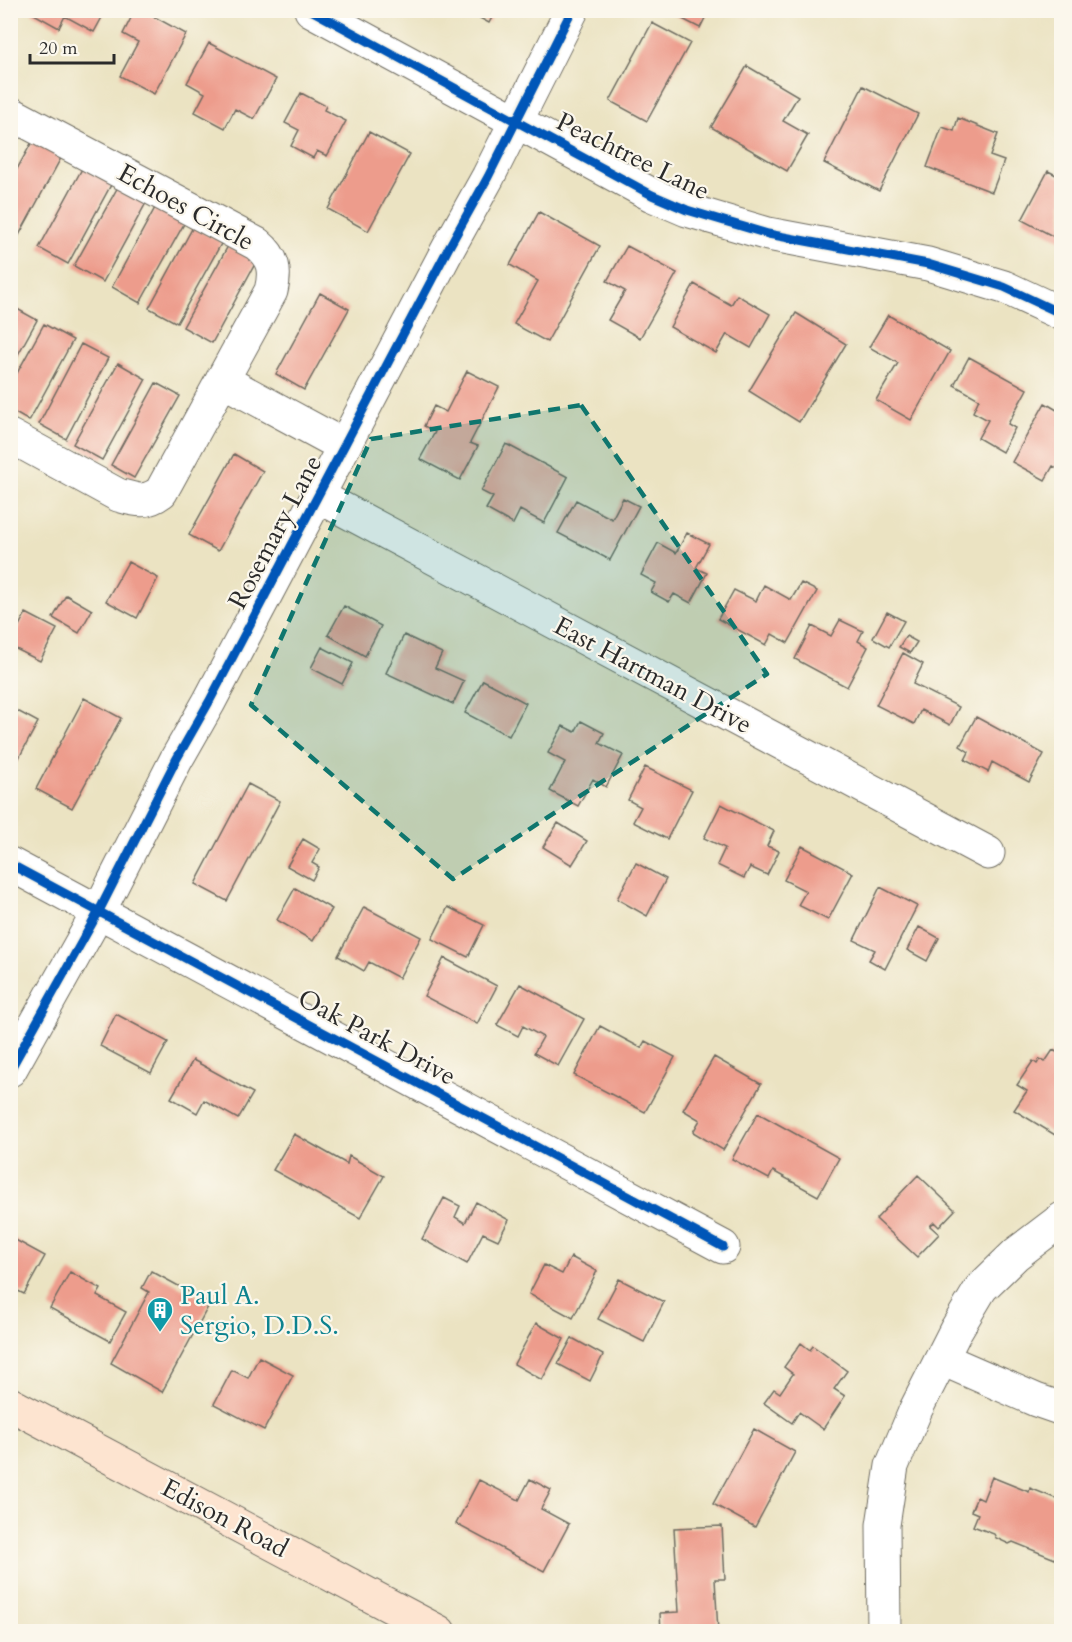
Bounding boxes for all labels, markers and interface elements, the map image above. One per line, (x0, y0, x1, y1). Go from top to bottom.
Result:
scale bar (30, 27, 114, 65)
text: 20 m (39, 36, 78, 61)
street label: Peachtree Lane (551, 104, 715, 208)
street label: Echoes Circle (112, 155, 260, 259)
street label: Rosemary Lane (220, 449, 330, 615)
street label: East Hartman Drive (548, 608, 758, 742)
street label: Oak Park Drive (292, 981, 462, 1093)
place label: Paul A. Sergio, D.D.S. (180, 1278, 339, 1343)
building icon: Paul A. Sergio, D.D.S. (145, 1295, 175, 1333)
street label: Edison Road (155, 1470, 295, 1566)

